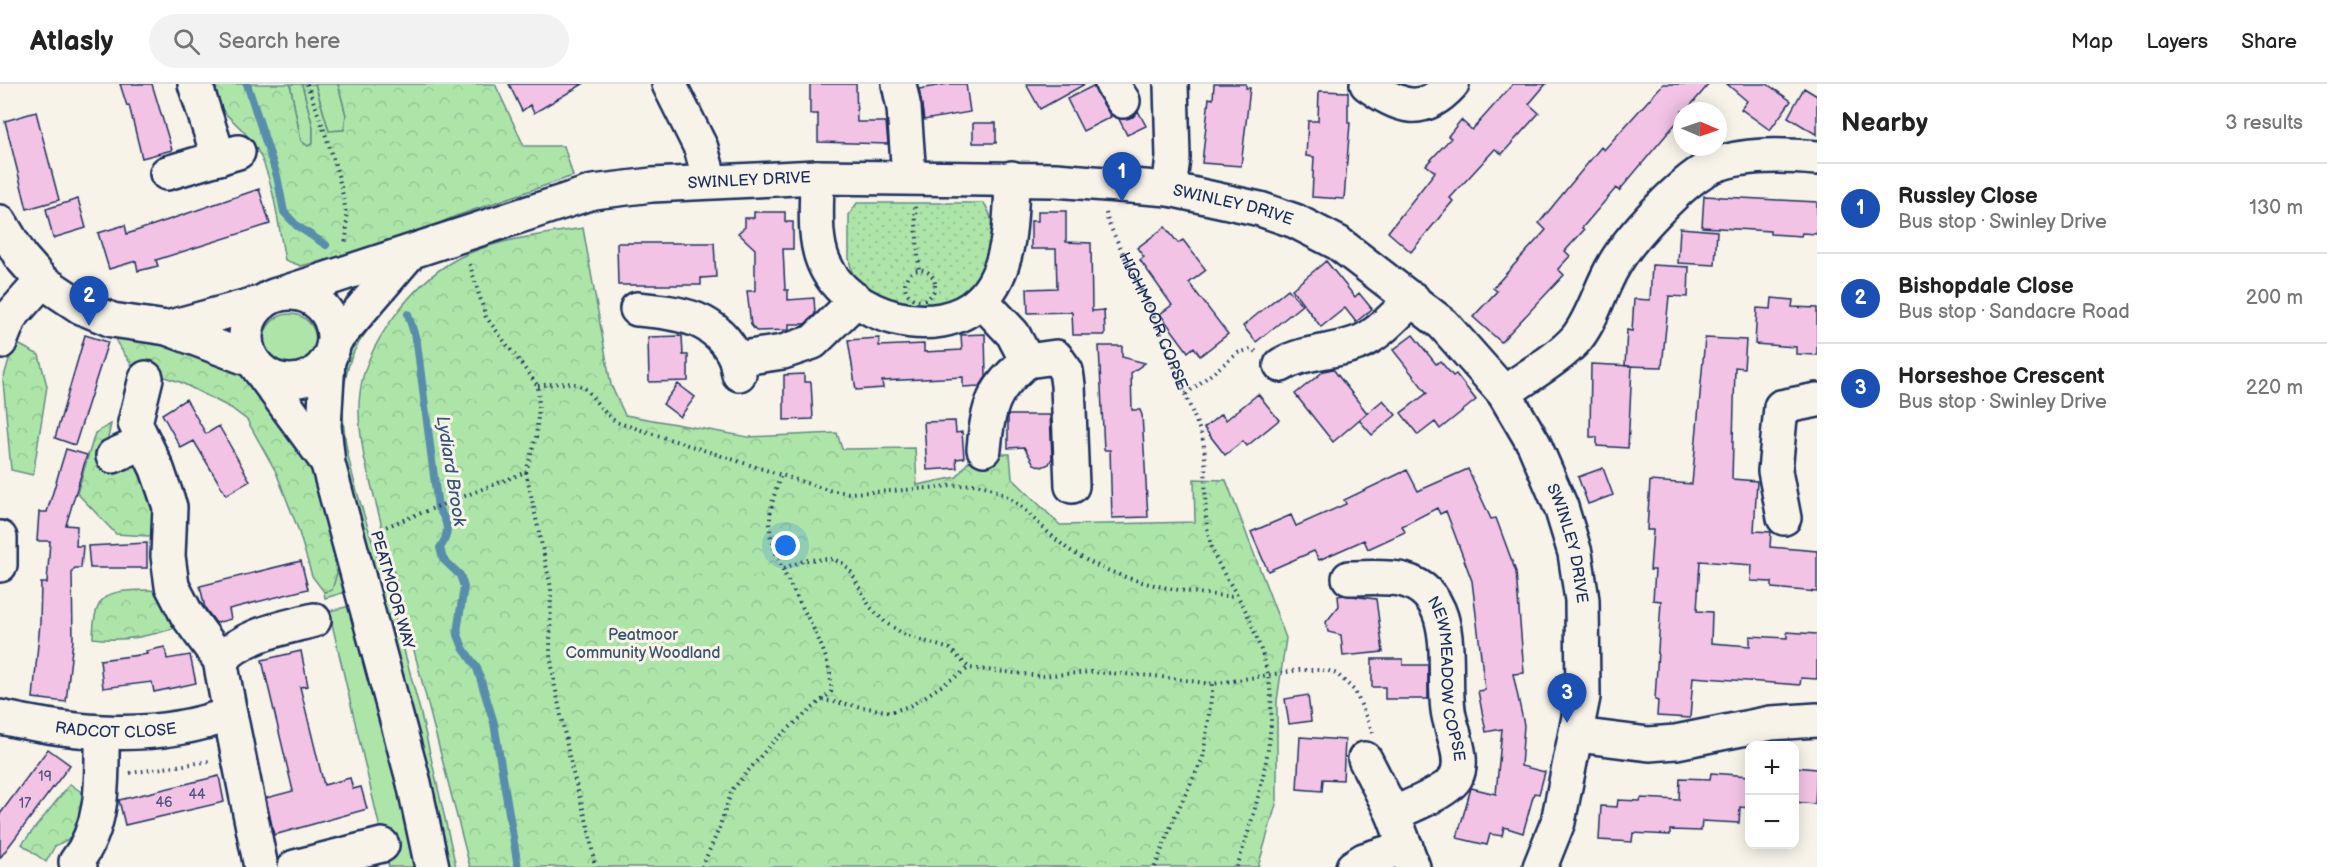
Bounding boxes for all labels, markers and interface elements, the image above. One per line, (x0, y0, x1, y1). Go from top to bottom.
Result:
search box (149, 14, 569, 68)
text: Atlasly (30, 25, 113, 58)
icon: search (170, 25, 203, 58)
text: Search here (218, 28, 340, 55)
text: Map (2071, 29, 2113, 54)
text: Layers (2146, 29, 2208, 54)
text: Share (2241, 29, 2297, 54)
north arrow (1673, 102, 1727, 156)
text: Nearby (1841, 108, 1928, 139)
text: 3 results (2225, 111, 2303, 135)
pin: 1 (1102, 152, 1142, 202)
street label: SWINLEY DRIVE (687, 168, 811, 193)
street label: SWINLEY DRIVE (1171, 181, 1296, 229)
text: Russley Close (1898, 183, 2038, 210)
text: 1 (1856, 196, 1865, 220)
text: 130 m (2249, 196, 2303, 220)
text: Bus stop · Swinley Drive (1898, 210, 2107, 234)
street label: HIGHMOOR COPSE (1115, 249, 1192, 392)
text: Bishopdale Close (1898, 273, 2074, 300)
pin: 2 (70, 276, 109, 326)
text: 2 (1855, 286, 1866, 310)
text: 200 m (2246, 286, 2303, 310)
text: Bus stop · Sandacre Road (1898, 300, 2130, 324)
text: Horseshoe Crescent (1898, 363, 2105, 390)
text: 3 (1855, 376, 1866, 400)
text: 220 m (2246, 376, 2303, 400)
text: Bus stop · Swinley Drive (1898, 390, 2107, 414)
water label: Lydiard Brook (432, 414, 470, 529)
street label: SWINLEY DRIVE (1543, 481, 1592, 604)
street label: PEATMOOR WAY (366, 529, 418, 652)
your location (771, 531, 800, 560)
street label: NEWMEADOW COPSE (1423, 593, 1469, 762)
park label: Peatmoor Community Woodland (565, 626, 721, 663)
pin: 3 (1548, 674, 1586, 723)
street label: RADCOT CLOSE (54, 718, 178, 742)
map controls (1745, 741, 1799, 849)
button: + (1745, 741, 1799, 795)
house number: 19 (38, 768, 52, 785)
house number: 44 (188, 786, 206, 803)
house number: 46 (155, 794, 173, 811)
house number: 17 (19, 795, 31, 812)
button: − (1745, 795, 1799, 849)

